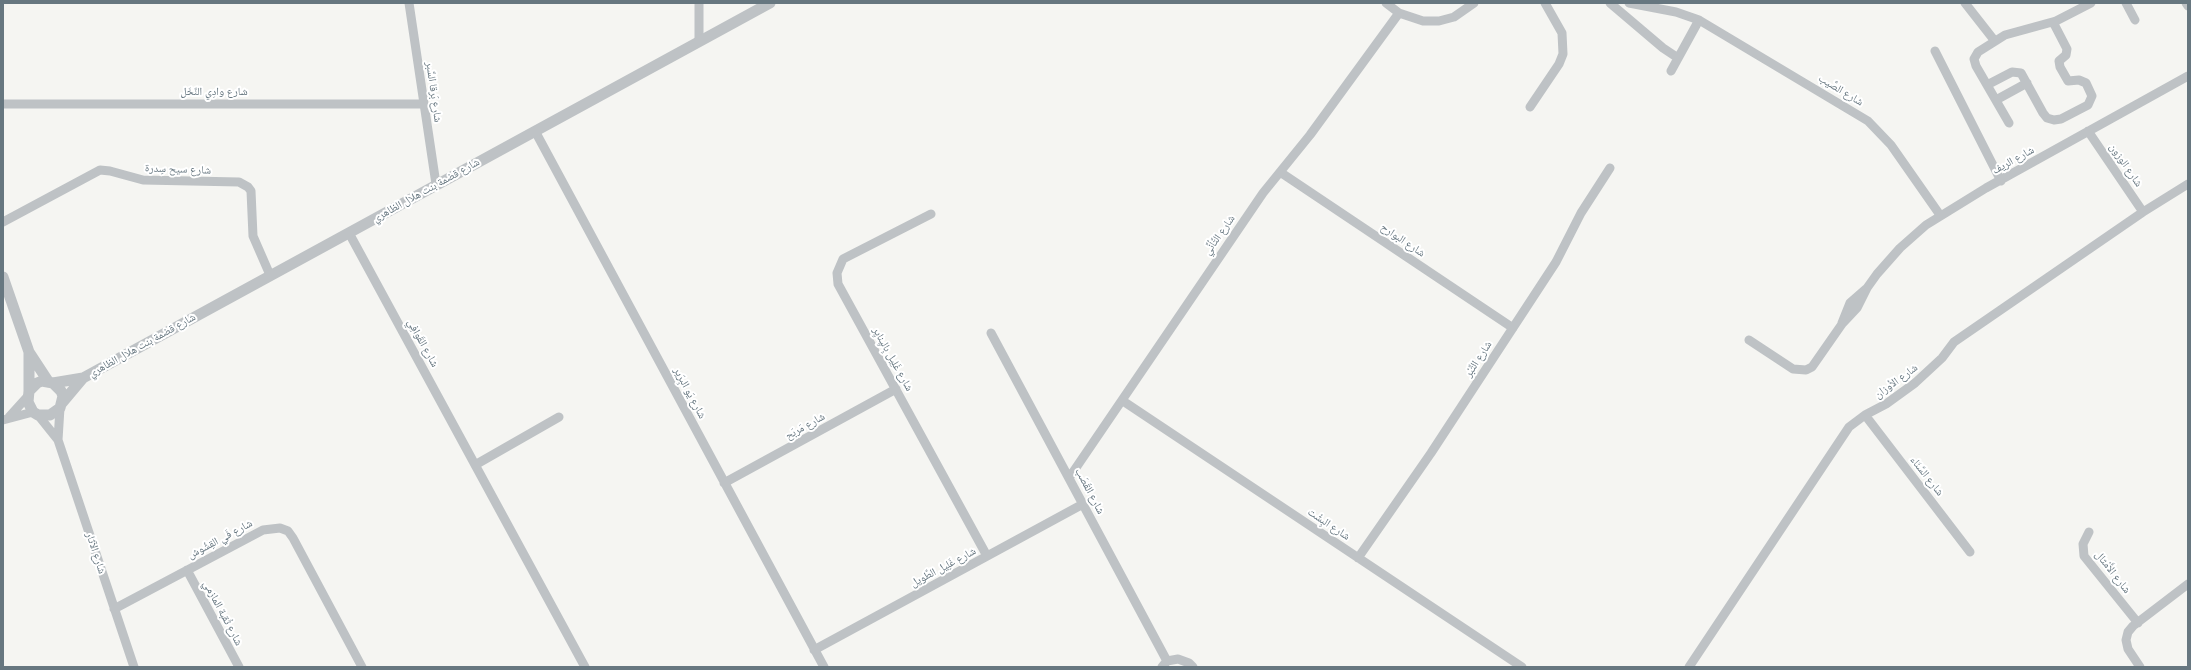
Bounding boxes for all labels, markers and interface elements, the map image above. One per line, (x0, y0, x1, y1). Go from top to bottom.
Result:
street label: شارع بَرقا السَّبر (423, 61, 445, 123)
street label: شارع الصَّيب (1816, 71, 1866, 109)
street label: شارع وادِي النَّخَل (180, 85, 248, 99)
street label: شارع الوزون (2107, 141, 2145, 189)
street label: شارع الريف (1990, 143, 2036, 177)
street label: شارع قضمة بنت هلال الظاهري (370, 155, 482, 225)
street label: شارع سيح سِدرة (145, 161, 211, 177)
street label: شارع التَّأنِّي (1200, 212, 1238, 258)
street label: شارع البوارح (1378, 220, 1428, 260)
street label: شارع قضمة بنت هلال الظاهري (86, 310, 198, 380)
street label: شارع القَوافِي (404, 317, 442, 369)
street label: شارع غَلِيل بِاليِنايِر (870, 325, 916, 393)
street label: شارع التِّبْر (1462, 339, 1494, 379)
street label: شارع الأوزان (1872, 361, 1920, 401)
street label: شارع يَو البِرَير (671, 365, 709, 421)
street label: شارع مَربَح (783, 410, 827, 442)
street label: شارع السَّنَاء (1907, 454, 1947, 498)
street label: شارع القَصَب (1072, 466, 1108, 516)
street label: شارع البِشْت (1305, 505, 1353, 543)
street label: شارع فَي القِشُوش (185, 516, 255, 562)
street label: شارع الآثار (83, 531, 109, 575)
street label: شارع غَلِيل الطَّويل (908, 544, 978, 590)
street label: شارع الأَمْثال (2092, 548, 2134, 596)
street label: شارع ثُقبة المازمي (200, 578, 246, 648)

